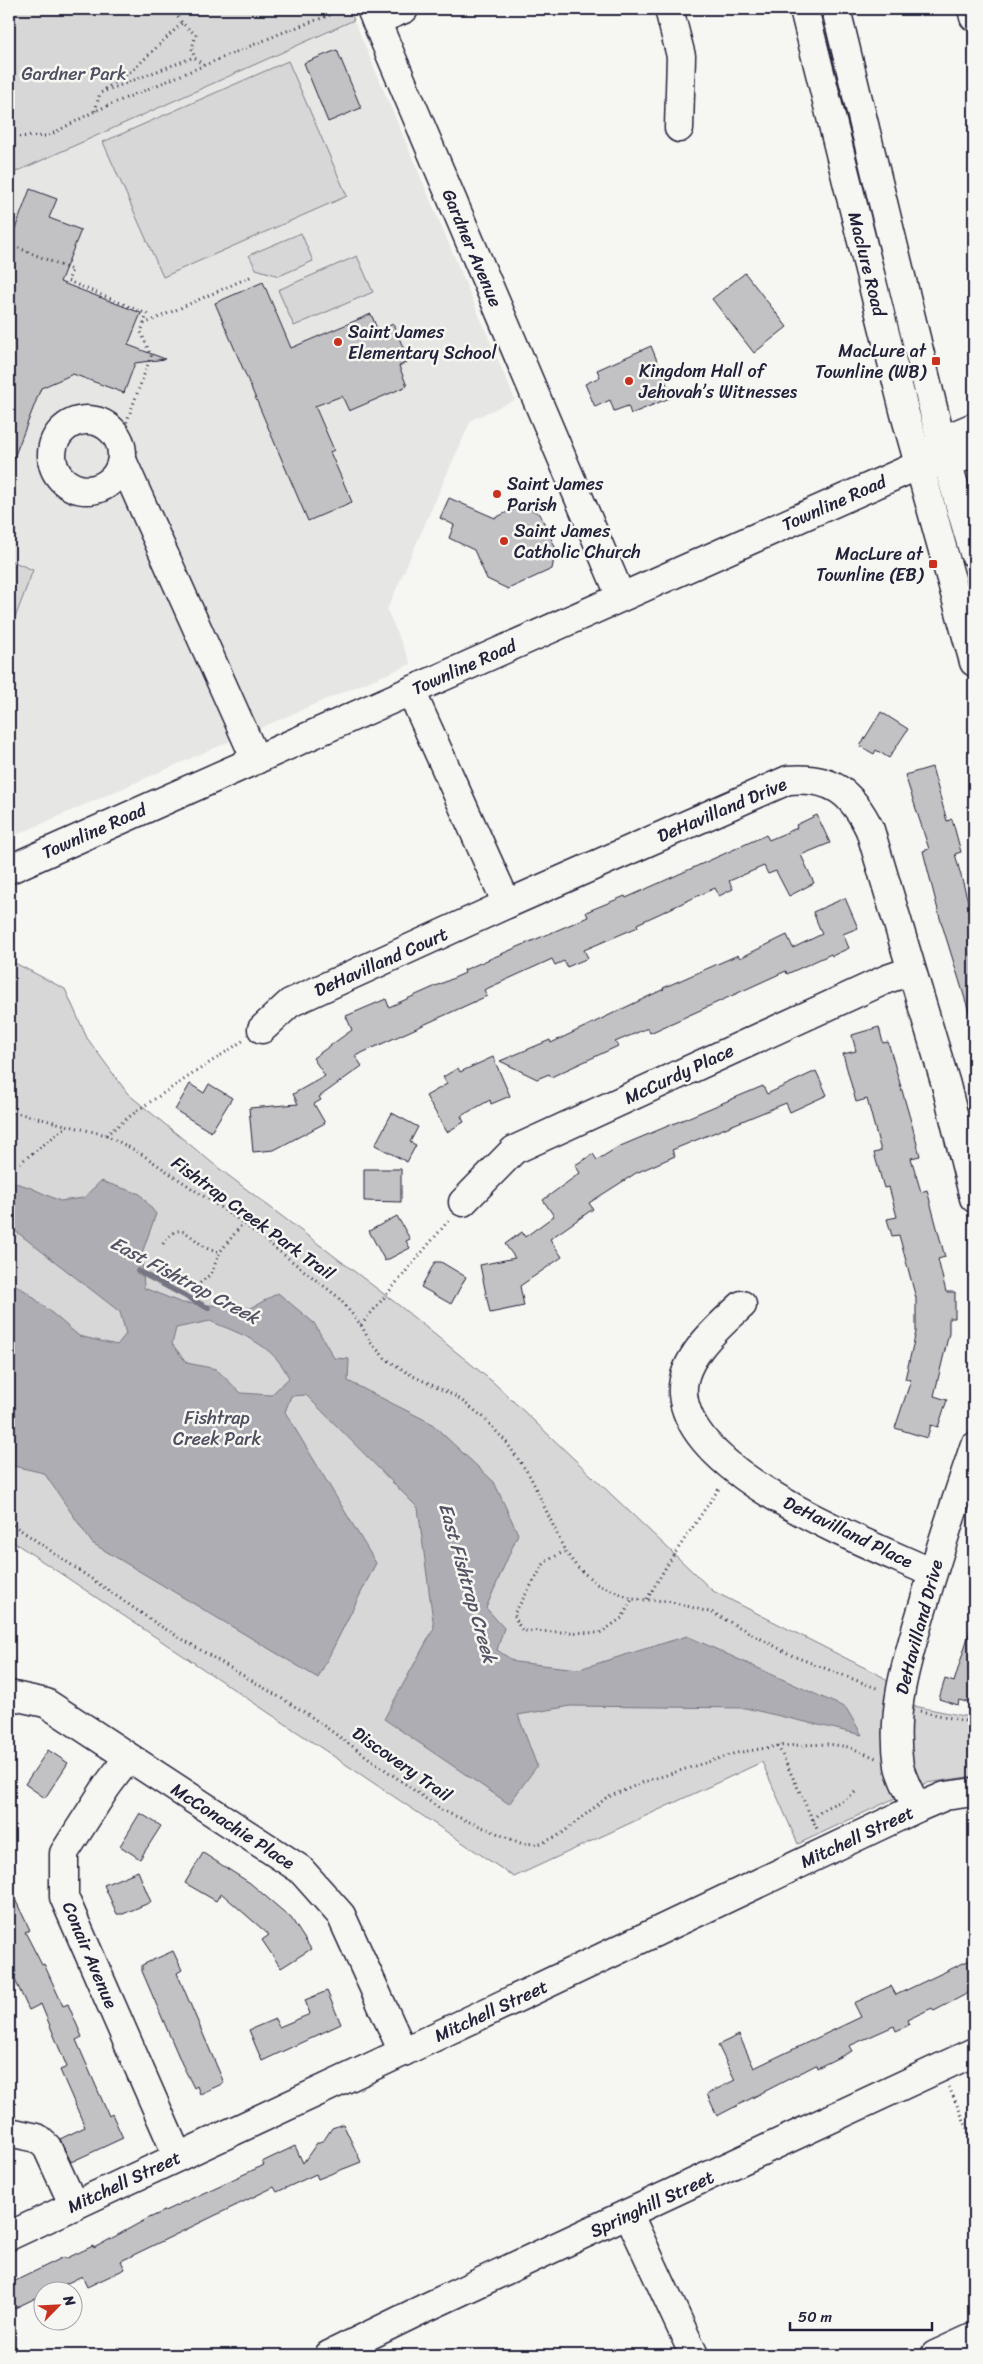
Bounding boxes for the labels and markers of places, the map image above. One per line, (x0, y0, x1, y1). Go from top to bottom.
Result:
place label: Saint James Elementary School (348, 316, 497, 369)
place label: MacLure at Townline (WB) (815, 335, 928, 388)
marker: Saint James Elementary School (332, 336, 344, 348)
place label: Kingdom Hall of Jehovah’s Witnesses (638, 355, 798, 408)
marker: MacLure at Townline (WB) (930, 355, 942, 367)
marker: Kingdom Hall of Jehovah’s Witnesses (623, 375, 635, 387)
place label: Saint James Parish (507, 468, 604, 521)
marker: Saint James Parish (491, 488, 503, 500)
place label: Saint James Catholic Church (514, 515, 641, 568)
marker: Saint James Catholic Church (498, 535, 510, 547)
place label: MacLure at Townline (EB) (816, 538, 925, 591)
marker: MacLure at Townline (EB) (927, 558, 939, 570)

